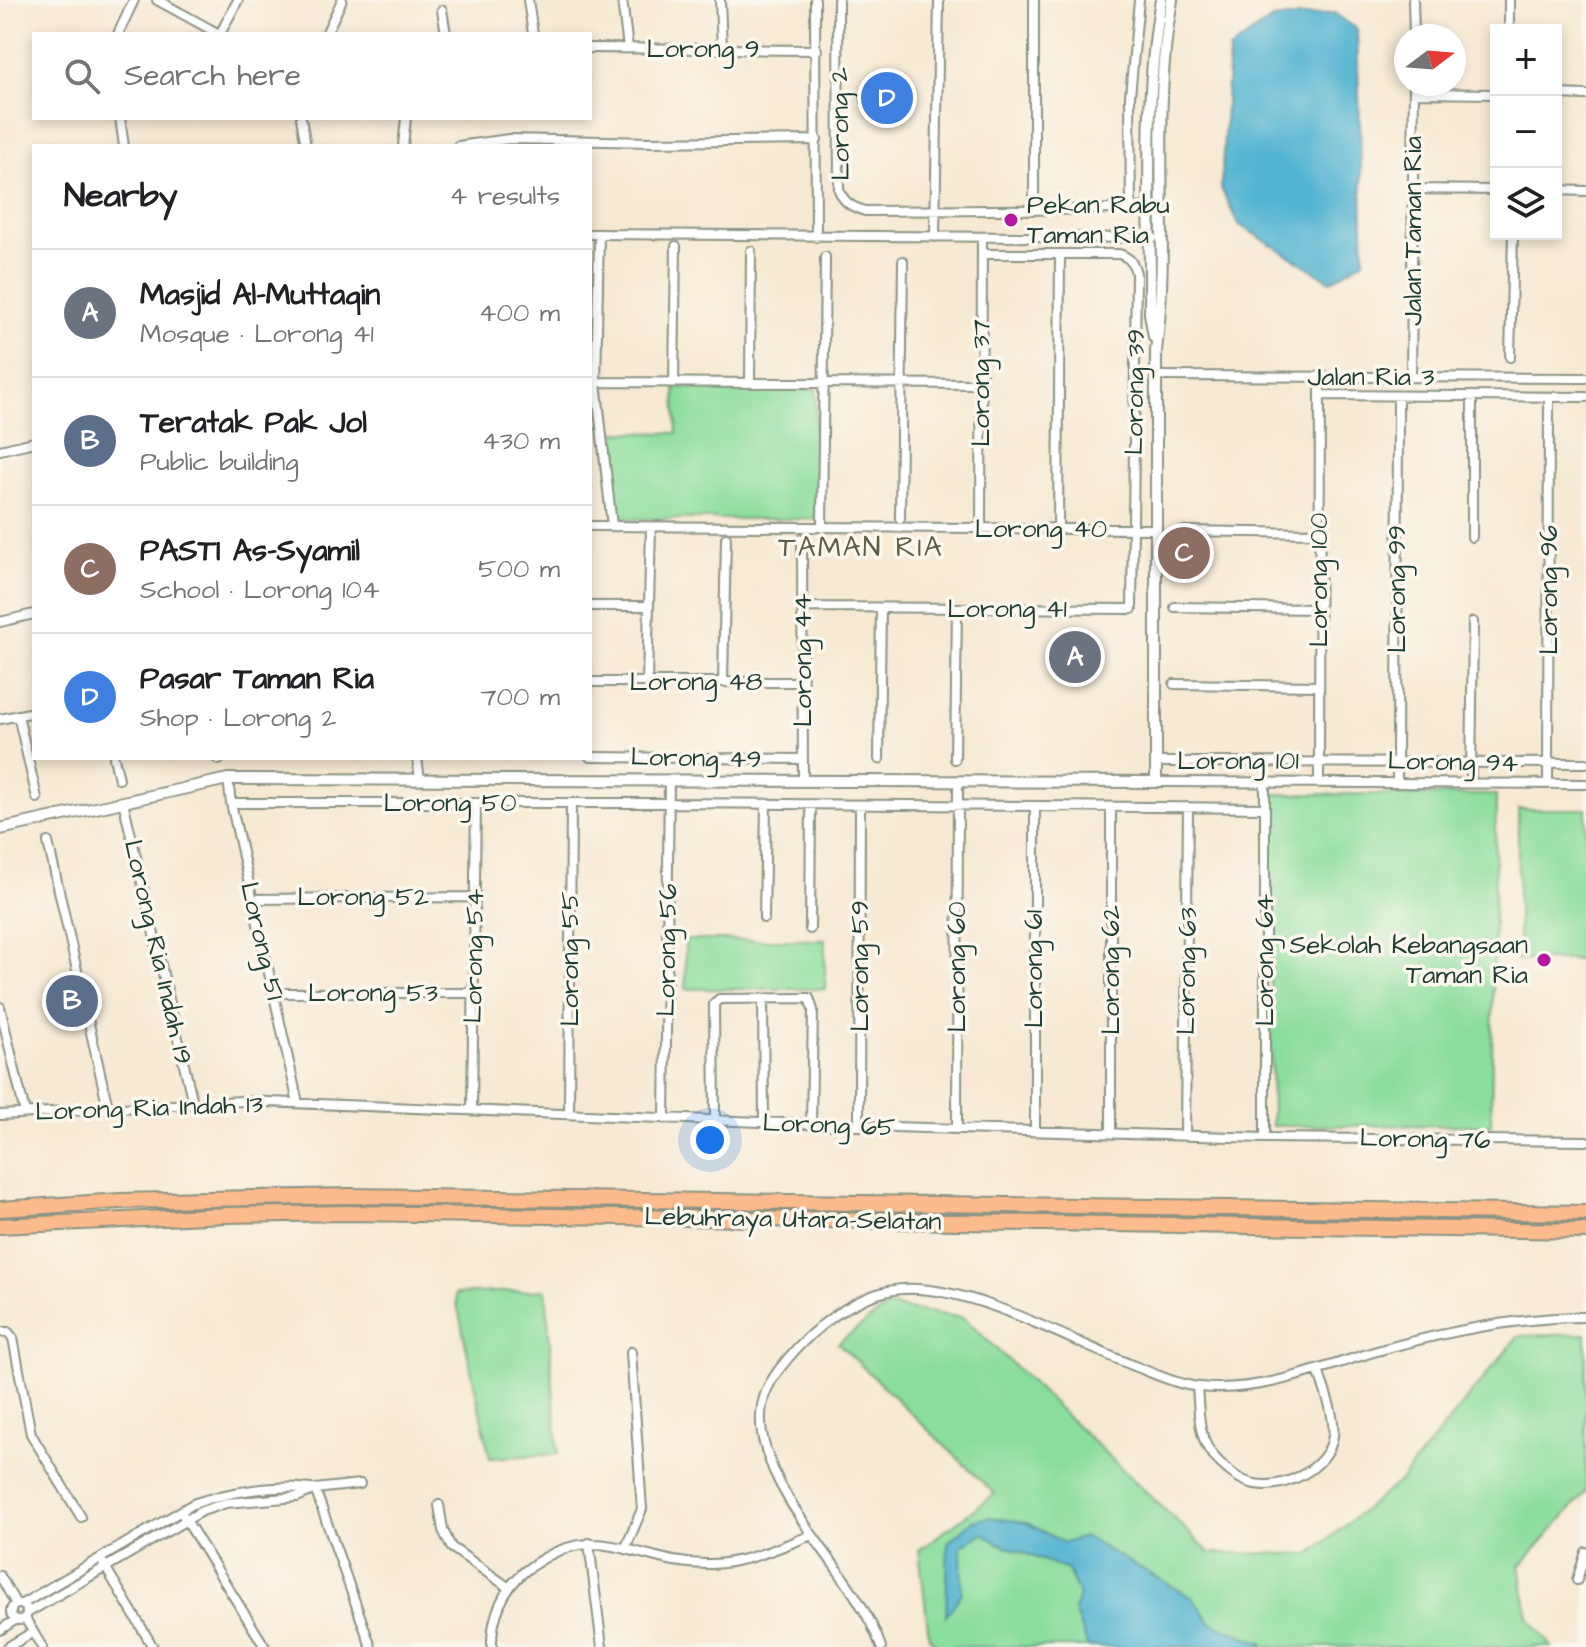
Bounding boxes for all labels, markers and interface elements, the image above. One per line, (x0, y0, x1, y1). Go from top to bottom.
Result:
north arrow (1394, 24, 1466, 96)
map controls (1490, 24, 1562, 240)
button: + (1490, 24, 1562, 96)
street label: Lorong 9 (646, 31, 760, 69)
search box (32, 32, 592, 120)
icon: search (60, 54, 104, 98)
text: Search here (124, 55, 301, 97)
street label: Lorong 2 (821, 67, 861, 181)
pin: D (861, 68, 913, 128)
button: − (1490, 96, 1562, 168)
street label: Jalan Taman Ria (1395, 136, 1431, 326)
button: layers (1490, 168, 1562, 240)
text: Nearby (64, 172, 178, 220)
text: 4 results (450, 178, 560, 214)
place label: Pekan Rabu Taman Ria (1027, 187, 1170, 253)
marker: Pekan Rabu Taman Ria (1002, 211, 1020, 229)
text: Masjid Al-Muttaqin (140, 274, 380, 316)
text: A (82, 295, 98, 331)
text: 400 m (479, 295, 560, 331)
text: Mosque · Lorong 41 (140, 316, 374, 352)
street label: Lorong 37 (963, 319, 1001, 447)
street label: Lorong 39 (1116, 328, 1156, 456)
street label: Jalan Ria 3 (1307, 359, 1435, 395)
text: Teratak Pak Jol (140, 402, 367, 444)
text: B (81, 423, 99, 459)
text: 430 m (482, 423, 560, 459)
text: Public building (140, 444, 299, 480)
street label: Lorong 40 (975, 511, 1107, 549)
street label: Lorong 100 (1301, 513, 1339, 647)
pin: C (1158, 523, 1210, 583)
street label: Lorong 99 (1379, 525, 1417, 653)
street label: Lorong 96 (1531, 525, 1569, 655)
district label: TAMAN RIA (778, 528, 944, 567)
text: PASTI As-Syamil (140, 530, 360, 572)
text: C (81, 551, 99, 587)
text: 500 m (478, 551, 560, 587)
text: School · Lorong 104 (140, 572, 380, 608)
street label: Lorong 41 (947, 591, 1067, 629)
street label: Lorong 44 (785, 593, 823, 727)
pin: A (1049, 627, 1101, 687)
text: Pasar Taman Ria (140, 658, 374, 700)
street label: Lorong 48 (630, 664, 763, 702)
text: D (82, 679, 98, 715)
text: 700 m (481, 679, 560, 715)
text: Shop · Lorong 2 (140, 700, 336, 736)
street label: Lorong 49 (630, 739, 762, 779)
street label: Lorong 101 (1177, 743, 1299, 781)
street label: Lorong 94 (1387, 743, 1519, 783)
street label: Lorong 50 (383, 785, 517, 823)
street label: Lorong Ria Indah 19 (113, 836, 201, 1068)
street label: Lorong 51 (229, 878, 293, 1004)
street label: Lorong 52 (297, 879, 429, 917)
street label: Lorong 56 (648, 883, 688, 1017)
street label: Lorong 54 (455, 888, 495, 1024)
street label: Lorong 55 (552, 891, 590, 1027)
street label: Lorong 64 (1247, 893, 1285, 1026)
street label: Lorong 59 (842, 900, 880, 1032)
street label: Lorong 60 (939, 901, 977, 1033)
street label: Lorong 62 (1093, 905, 1131, 1035)
street label: Lorong 63 (1168, 907, 1208, 1035)
street label: Lorong 61 (1016, 910, 1054, 1028)
place label: Sekolah Kebangsaan Taman Ria (1289, 927, 1528, 993)
marker: Sekolah Kebangsaan Taman Ria (1535, 951, 1553, 969)
pin: B (46, 971, 98, 1031)
street label: Lorong 53 (308, 975, 438, 1013)
street label: Lorong Ria Indah 13 (35, 1086, 264, 1132)
street label: Lorong 65 (762, 1105, 896, 1147)
your location (690, 1120, 730, 1160)
street label: Lorong 76 (1359, 1120, 1491, 1160)
street label: Lebuhraya Utara–Selatan (644, 1198, 942, 1242)

